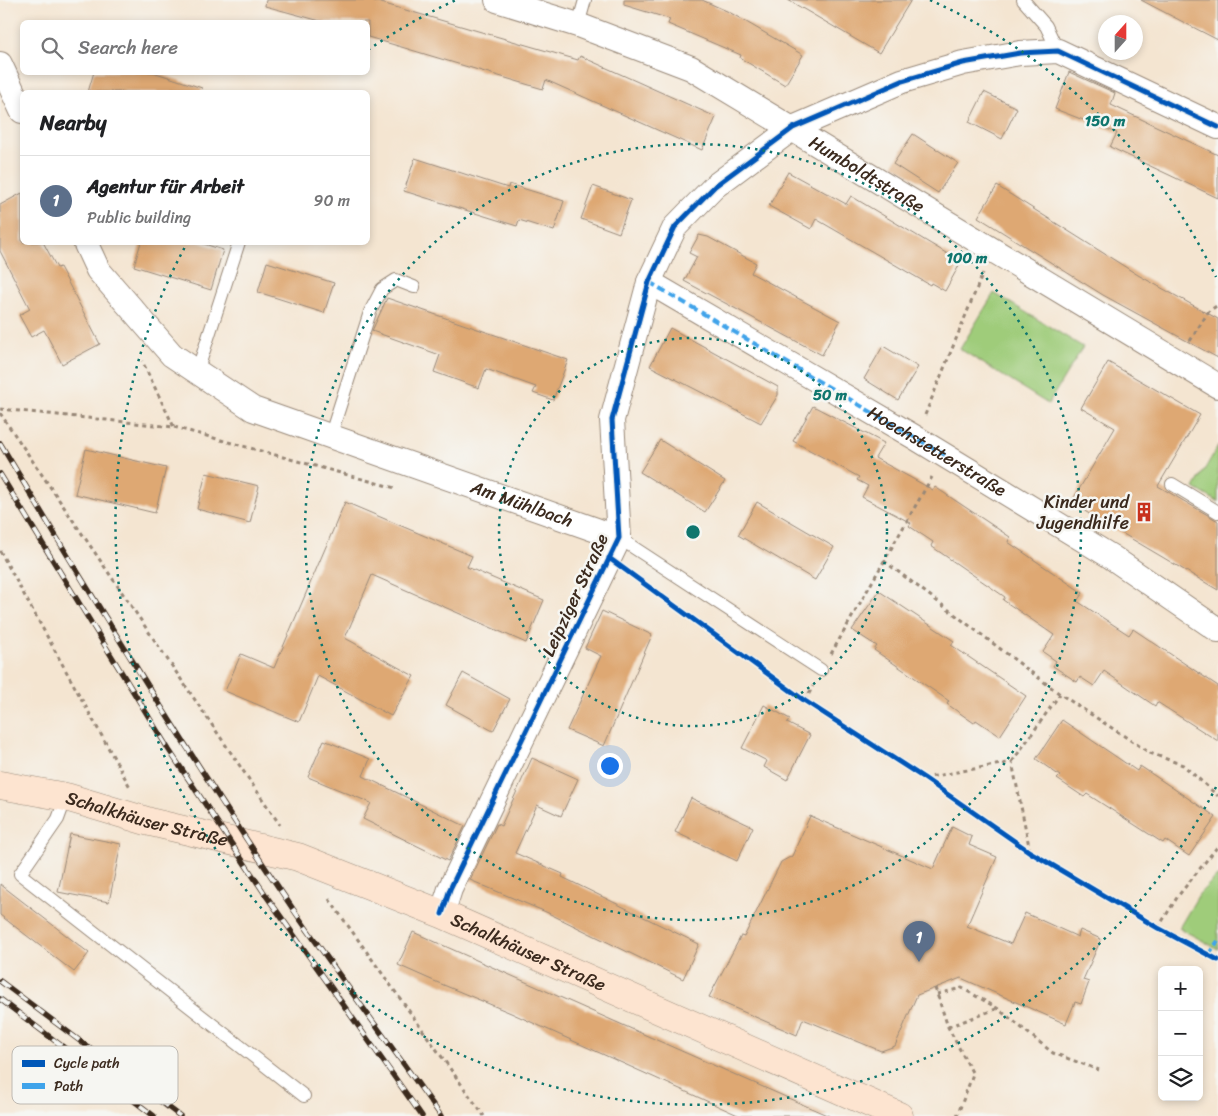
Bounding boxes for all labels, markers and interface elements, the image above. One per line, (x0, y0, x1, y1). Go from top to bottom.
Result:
north arrow (1098, 15, 1143, 60)
search box (20, 20, 370, 75)
text: Search here (78, 31, 178, 64)
icon: search (38, 34, 66, 62)
text: Nearby (40, 104, 106, 142)
text: 150 m (1085, 108, 1126, 134)
street label: Humboldtstraße (802, 127, 931, 222)
text: Agentur für Arbeit (87, 170, 244, 203)
text: 1 (53, 186, 59, 215)
text: 90 m (314, 186, 350, 215)
text: Public building (87, 203, 191, 232)
text: 100 m (947, 245, 988, 271)
text: 50 m (813, 382, 848, 408)
street label: Hoechstetterstraße (861, 397, 1013, 506)
street label: Am Mühlbach (465, 471, 577, 537)
place label: Kinder und Jugendhilfe (1036, 486, 1131, 539)
building icon: Kinder und Jugendhilfe (1133, 501, 1155, 523)
centre of rings (684, 523, 702, 541)
street label: Leipziger Straße (532, 528, 618, 662)
your location (597, 753, 623, 779)
street label: Schalkhäuser Straße (62, 782, 231, 856)
street label: Schalkhäuser Straße (445, 904, 611, 1001)
pin: 1 (903, 921, 935, 962)
map controls (1158, 966, 1203, 1101)
button: + (1158, 966, 1203, 1011)
button: − (1158, 1011, 1203, 1056)
legend (12, 1046, 178, 1104)
text: Cycle path (54, 1051, 120, 1076)
button: layers (1158, 1056, 1203, 1101)
text: Path (54, 1074, 83, 1099)

